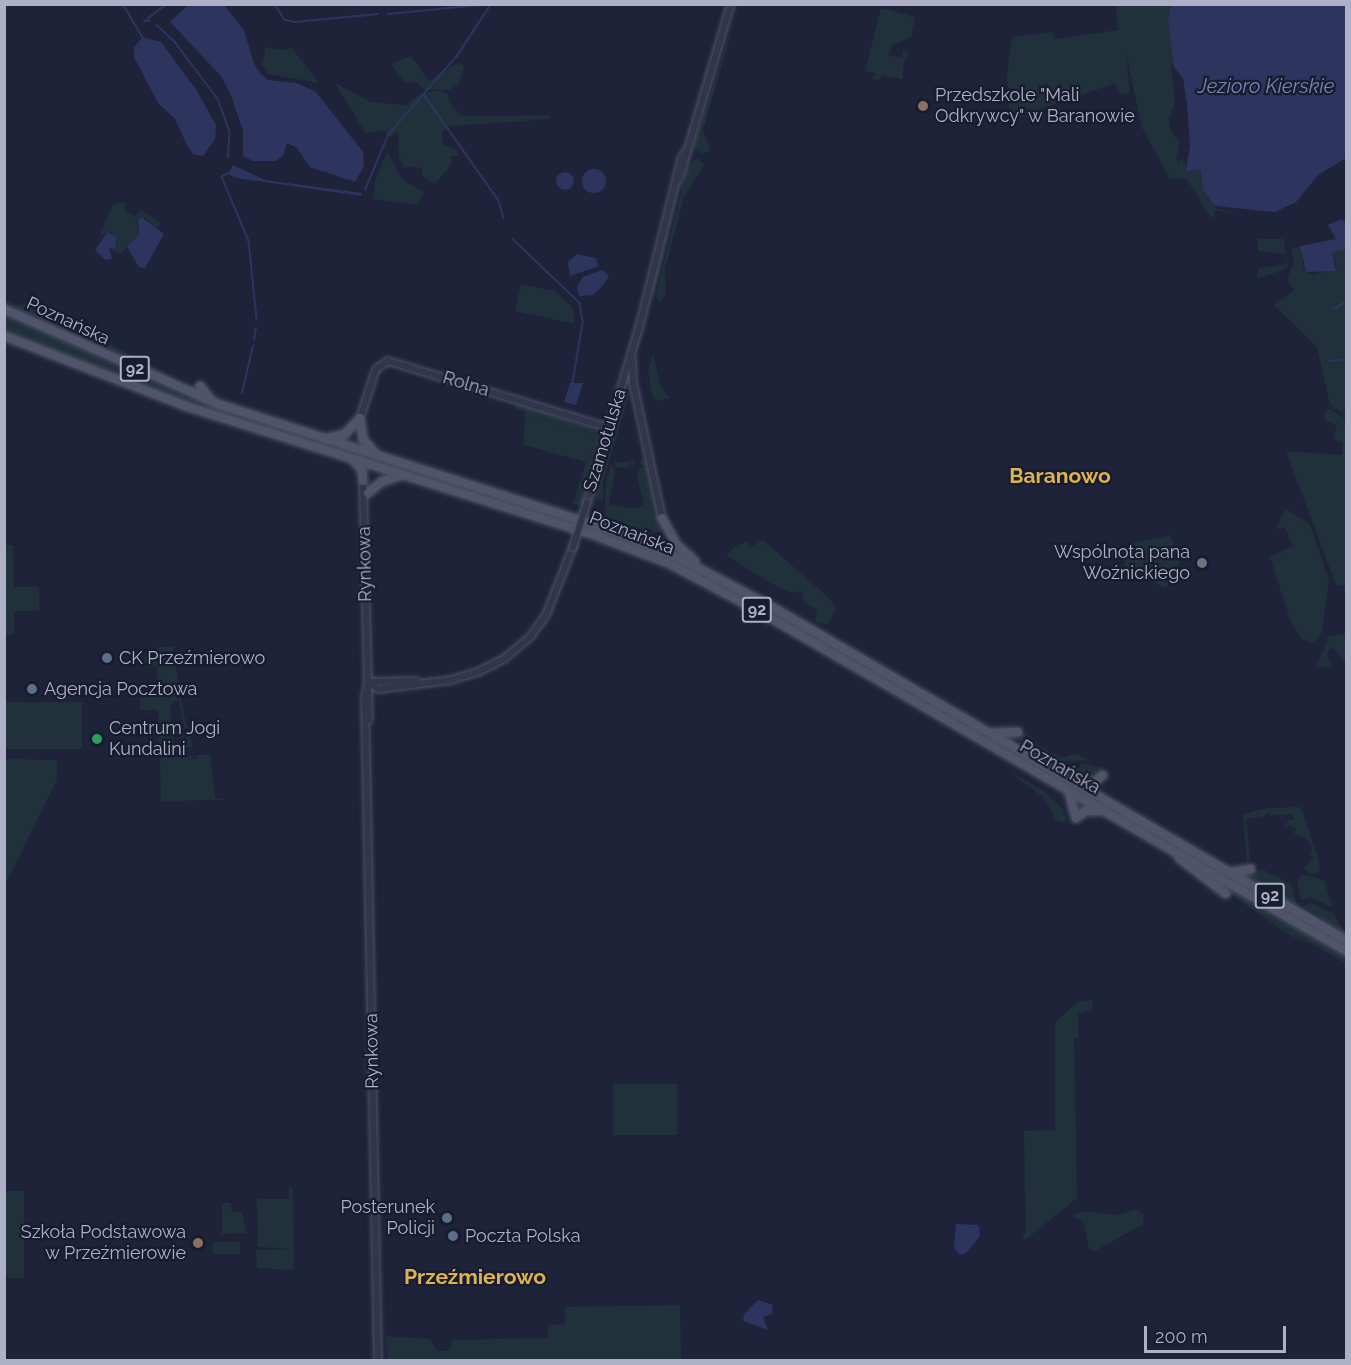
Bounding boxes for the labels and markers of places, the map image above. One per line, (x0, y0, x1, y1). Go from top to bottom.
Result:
place label: Przedszkole "Mali Odkrywcy" w Baranowie (935, 85, 1136, 128)
marker: Przedszkole "Mali Odkrywcy" w Baranowie (916, 99, 930, 113)
place label: Wspólnota pana Woźnickiego (1054, 542, 1190, 584)
marker: Wspólnota pana Woźnickiego (1195, 556, 1209, 570)
place label: CK Przeźmierowo (119, 647, 265, 669)
marker: CK Przeźmierowo (100, 651, 114, 665)
place label: Agencja Pocztowa (44, 678, 197, 700)
marker: Agencja Pocztowa (25, 682, 39, 696)
place label: Centrum Jogi Kundalini (109, 718, 221, 760)
marker: Centrum Jogi Kundalini (90, 732, 104, 746)
place label: Posterunek Policji (341, 1197, 435, 1240)
marker: Posterunek Policji (440, 1211, 454, 1225)
place label: Szkoła Podstawowa w Przeźmierowie (21, 1222, 186, 1264)
place label: Poczta Polska (465, 1225, 581, 1247)
marker: Poczta Polska (446, 1229, 460, 1243)
marker: Szkoła Podstawowa w Przeźmierowie (191, 1236, 205, 1250)

